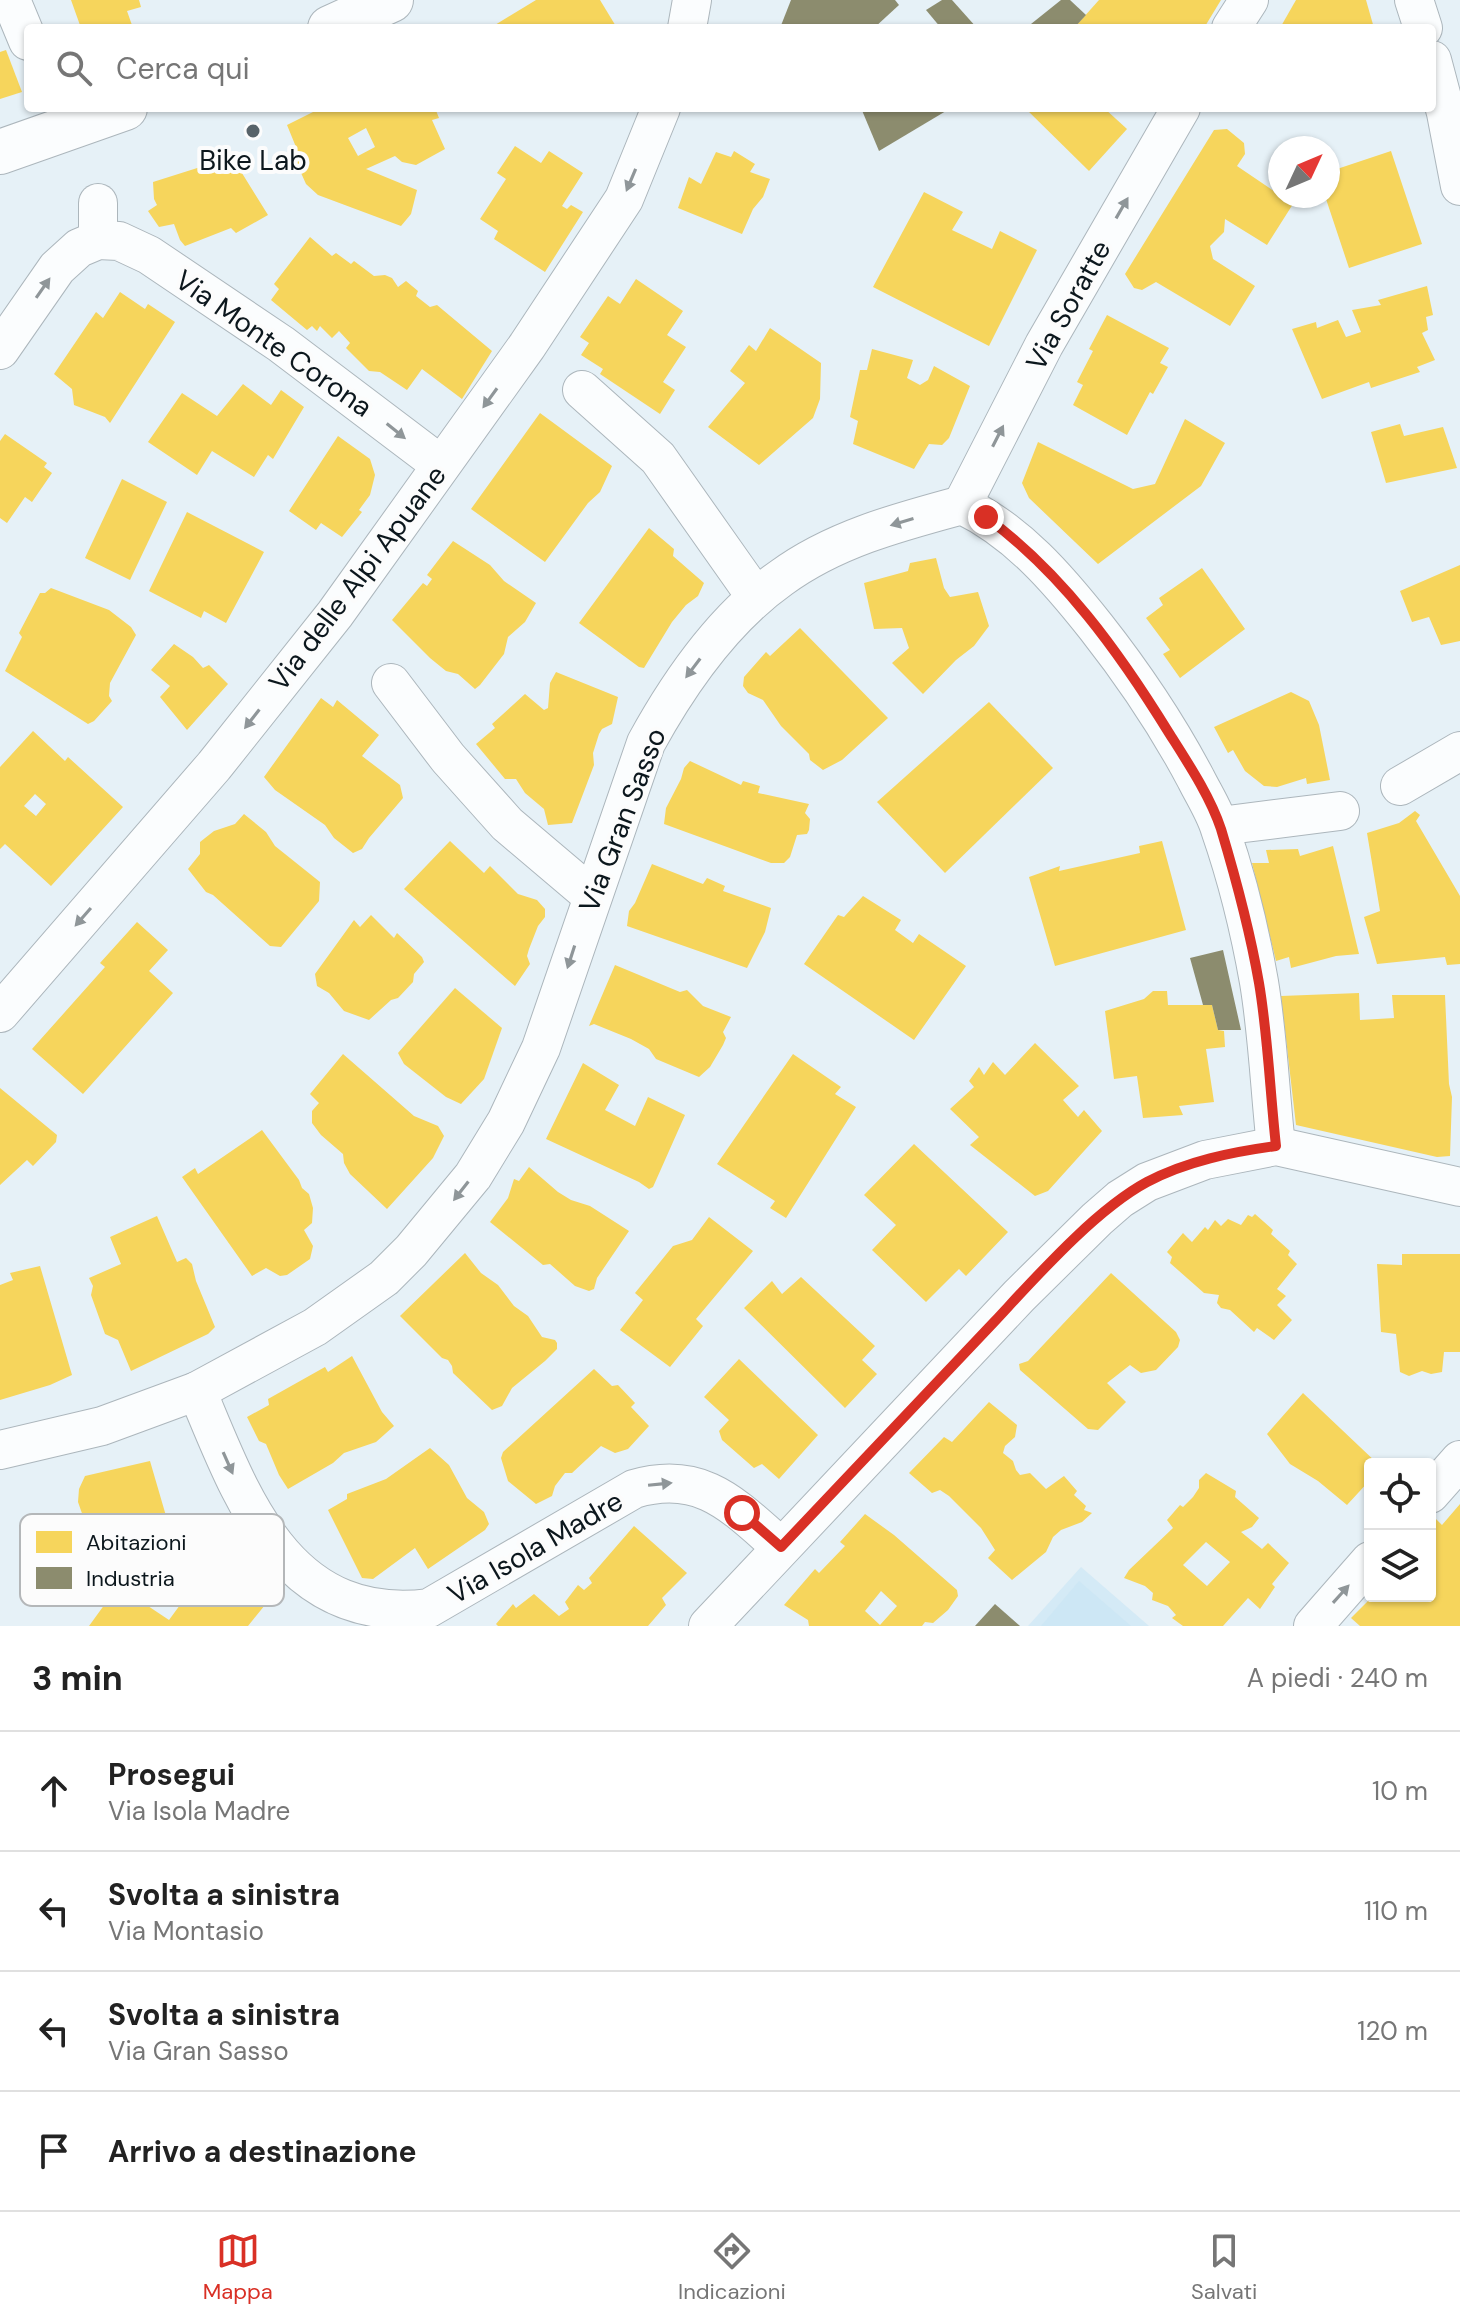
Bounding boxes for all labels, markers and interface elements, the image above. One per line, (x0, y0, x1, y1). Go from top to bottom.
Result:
search box (24, 24, 1436, 112)
icon: search (52, 46, 96, 90)
text: Cerca qui (116, 49, 250, 88)
marker: Bike Lab (244, 122, 262, 140)
north arrow (1268, 136, 1340, 208)
place label: Bike Lab (199, 142, 307, 179)
one-way arrow (625, 168, 638, 192)
one-way arrow (1115, 196, 1129, 219)
street label: Via Soratte (1017, 233, 1119, 377)
street label: Via Monte Corona (168, 262, 380, 425)
one-way arrow (35, 278, 50, 299)
one-way arrow (482, 387, 498, 408)
one-way arrow (386, 422, 406, 439)
one-way arrow (991, 424, 1004, 447)
street label: Via delle Alpi Apuane (260, 458, 454, 699)
route end (968, 499, 1004, 535)
one-way arrow (889, 516, 913, 529)
one-way arrow (686, 658, 702, 678)
one-way arrow (244, 709, 260, 729)
street label: Via Gran Sasso (570, 723, 675, 918)
one-way arrow (75, 907, 92, 927)
one-way arrow (565, 946, 577, 970)
one-way arrow (453, 1181, 470, 1201)
one-way arrow (221, 1451, 234, 1475)
map controls (1364, 1458, 1436, 1602)
button: locate (1364, 1458, 1436, 1530)
one-way arrow (648, 1477, 673, 1490)
street label: Via Isola Madre (441, 1482, 630, 1613)
route start (724, 1495, 760, 1531)
legend (20, 1514, 284, 1606)
text: Abitazioni (86, 1528, 187, 1557)
button: layers (1364, 1530, 1436, 1602)
text: Industria (86, 1564, 175, 1593)
one-way arrow (1332, 1584, 1350, 1603)
text: 3 min (32, 1656, 123, 1701)
text: A piedi · 240 m (1247, 1661, 1428, 1695)
text: Prosegui (108, 1755, 235, 1794)
icon: ahead (32, 1769, 76, 1813)
text: 10 m (1372, 1774, 1428, 1808)
text: Via Isola Madre (108, 1794, 290, 1828)
text: Svolta a sinistra (108, 1875, 340, 1914)
icon: left (32, 1889, 76, 1933)
text: 110 m (1364, 1894, 1428, 1928)
text: Via Montasio (108, 1914, 264, 1948)
text: Svolta a sinistra (108, 1995, 340, 2034)
icon: left (32, 2009, 76, 2053)
text: 120 m (1357, 2014, 1428, 2048)
text: Via Gran Sasso (108, 2034, 289, 2068)
icon: arrive (32, 2129, 76, 2173)
text: Arrivo a destinazione (108, 2132, 417, 2171)
tab: Mappa (203, 2229, 273, 2306)
tab: Indicazioni (678, 2229, 786, 2306)
tab: Salvati (1191, 2229, 1257, 2306)

